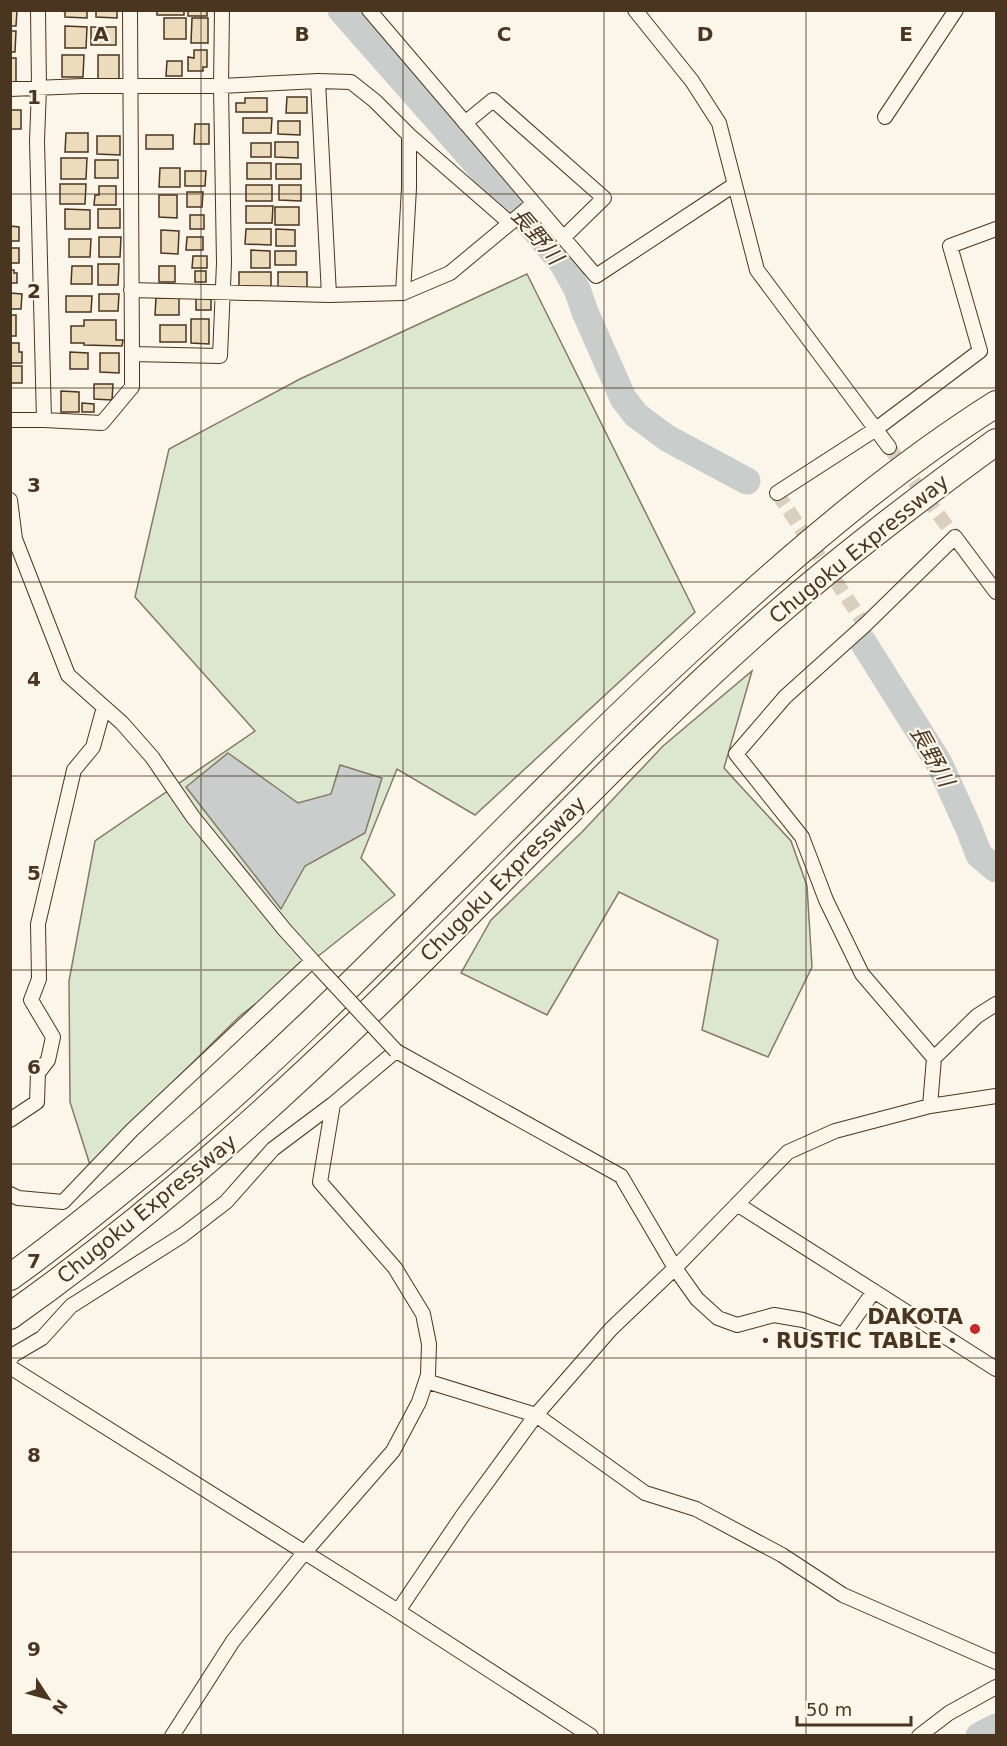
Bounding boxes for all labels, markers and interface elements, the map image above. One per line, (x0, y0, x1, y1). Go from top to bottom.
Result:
text: A (93, 22, 109, 46)
text: B (294, 22, 310, 46)
text: C (497, 22, 511, 46)
text: D (697, 22, 713, 46)
text: E (899, 22, 913, 46)
text: 1 (27, 85, 41, 109)
water label: 長野川 (506, 203, 569, 271)
text: 2 (27, 279, 41, 303)
street label: Chugoku Expressway (765, 469, 953, 629)
text: 3 (27, 473, 41, 497)
text: 4 (27, 667, 41, 691)
water label: 長野川 (905, 721, 960, 793)
street label: Chugoku Expressway (416, 792, 590, 966)
text: 5 (27, 861, 41, 885)
text: 6 (27, 1055, 41, 1079)
street label: Chugoku Expressway (53, 1129, 241, 1289)
text: 7 (27, 1249, 41, 1273)
place label: DAKOTA ・RUSTIC TABLE・ (755, 1305, 964, 1353)
marker: DAKOTA ・RUSTIC TABLE・ (968, 1322, 982, 1336)
text: 8 (27, 1443, 41, 1467)
text: 9 (27, 1637, 41, 1661)
north arrow (18, 1668, 78, 1728)
scale bar (797, 1689, 911, 1727)
text: N (48, 1696, 71, 1718)
text: 50 m (806, 1699, 852, 1720)

